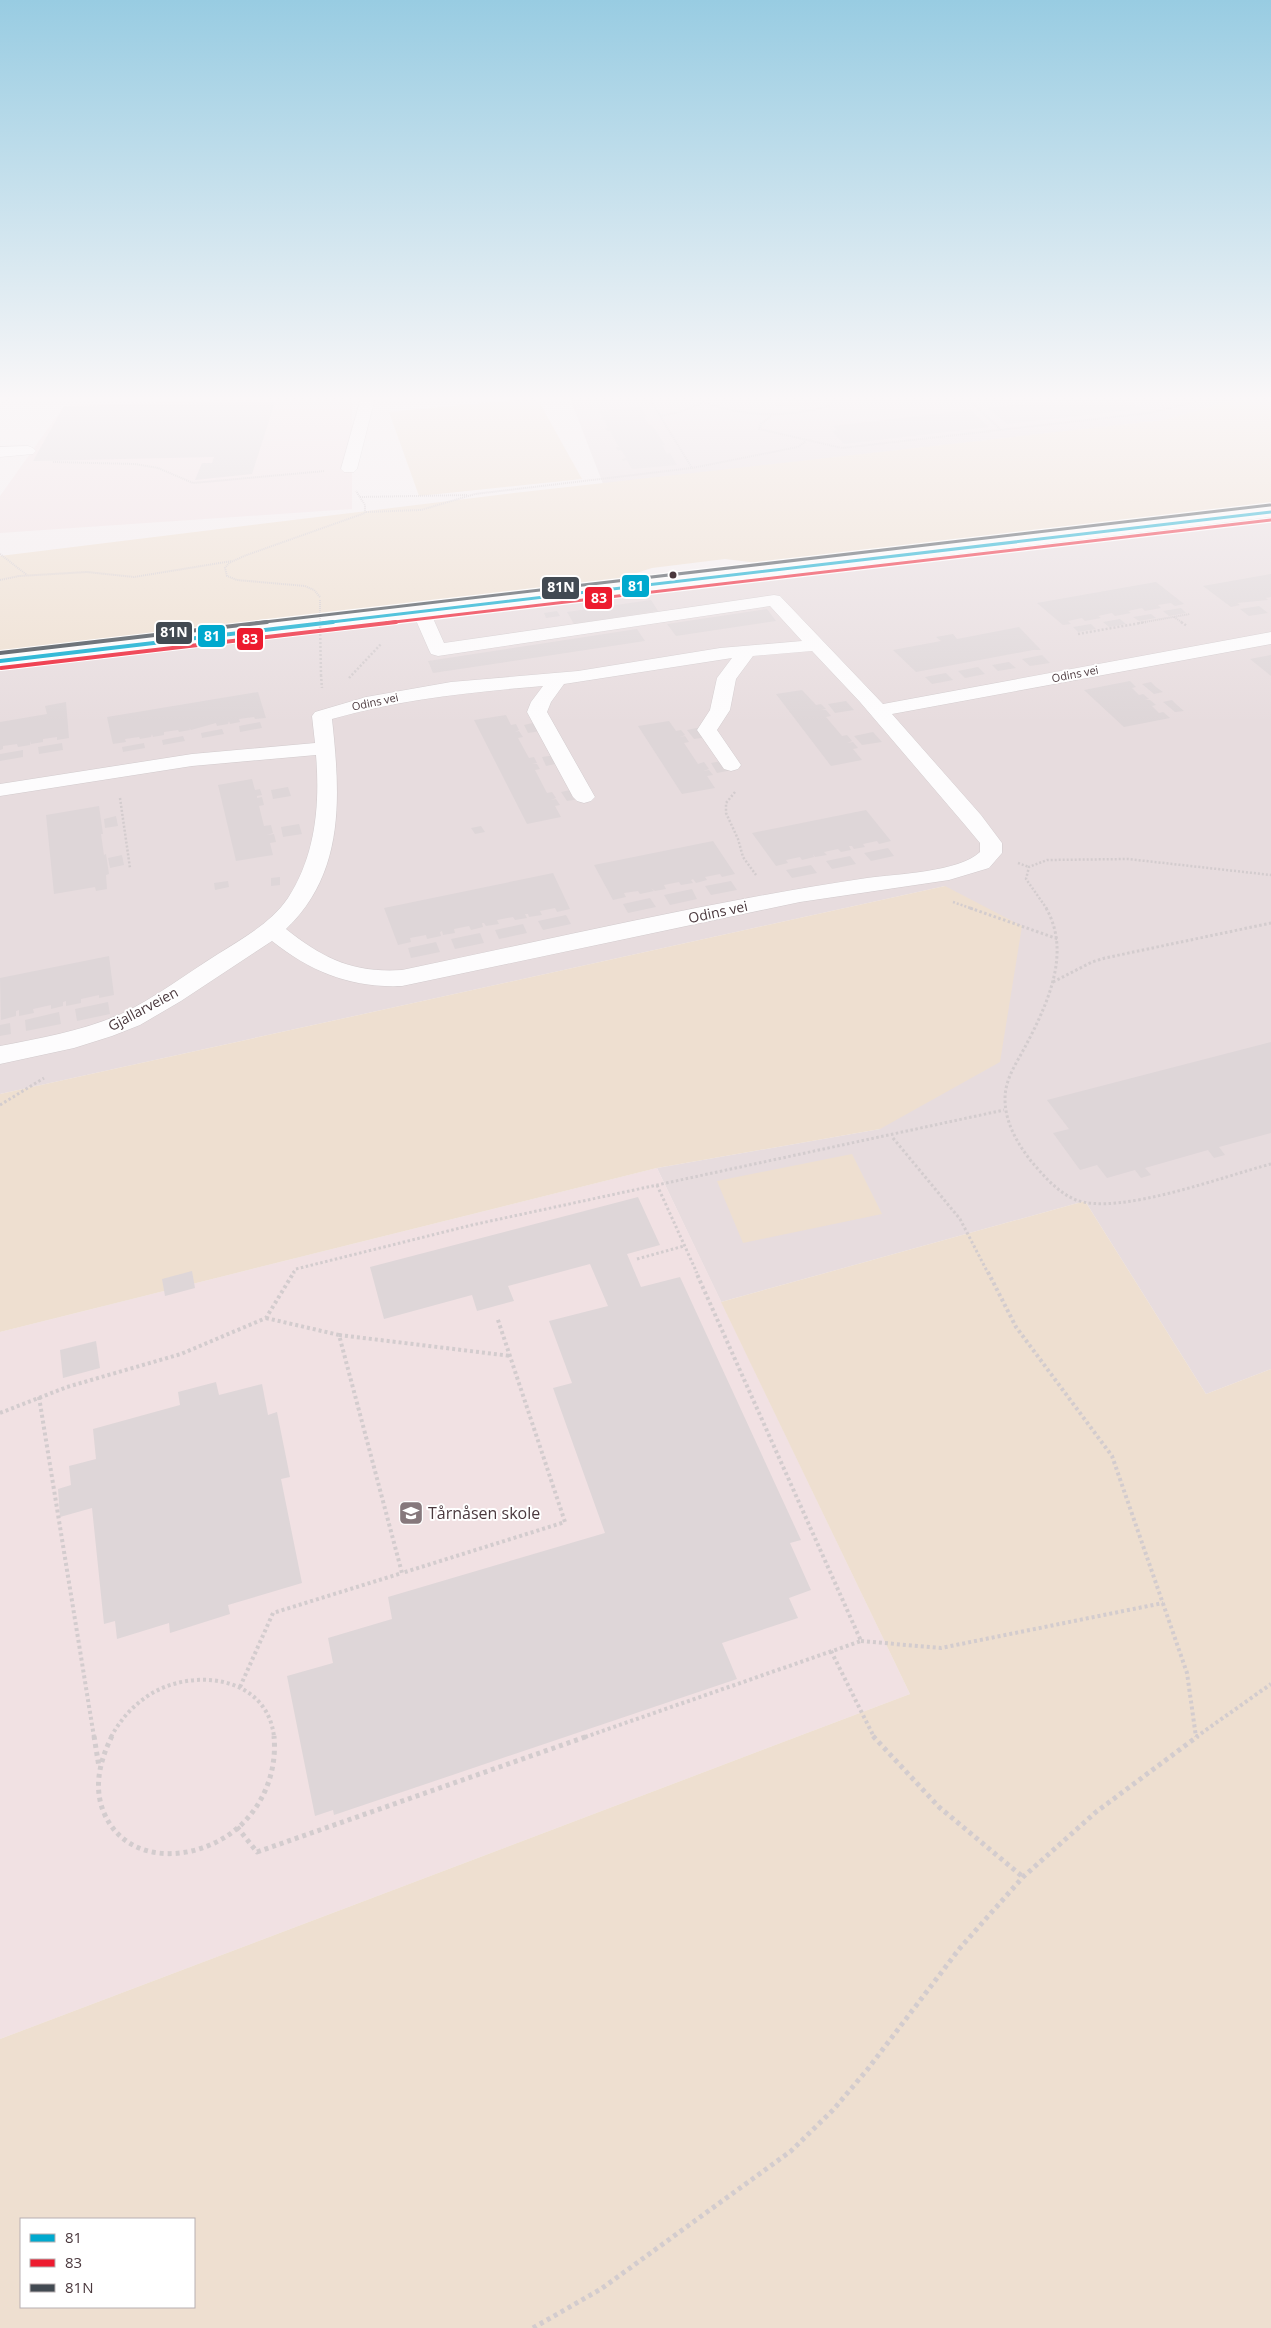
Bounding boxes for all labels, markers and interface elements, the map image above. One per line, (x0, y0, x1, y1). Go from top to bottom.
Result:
unlabelled marker (668, 570, 678, 580)
line badge: 81 (621, 574, 650, 598)
line badge: 81N (541, 576, 580, 600)
text: 81 (628, 576, 644, 595)
text: 81N (547, 577, 575, 596)
line badge: 83 (584, 586, 613, 610)
text: 83 (591, 588, 607, 607)
line badge: 81N (155, 621, 193, 645)
text: 81N (160, 622, 188, 641)
line badge: 81 (197, 624, 226, 648)
text: 81 (204, 626, 220, 645)
line badge: 83 (236, 627, 264, 651)
text: 83 (242, 629, 258, 648)
street label: Odins vei (1050, 662, 1100, 685)
street label: Odins vei (350, 689, 400, 714)
street label: Odins vei (686, 896, 749, 927)
street label: Gjallarveien (104, 982, 181, 1035)
school or university icon: Tårnåsen skole (398, 1500, 424, 1526)
place label: Tårnåsen skole (428, 1502, 540, 1524)
legend (20, 2218, 195, 2308)
text: 81 (65, 2227, 82, 2247)
text: 83 (65, 2252, 82, 2272)
text: 81N (65, 2277, 93, 2297)

